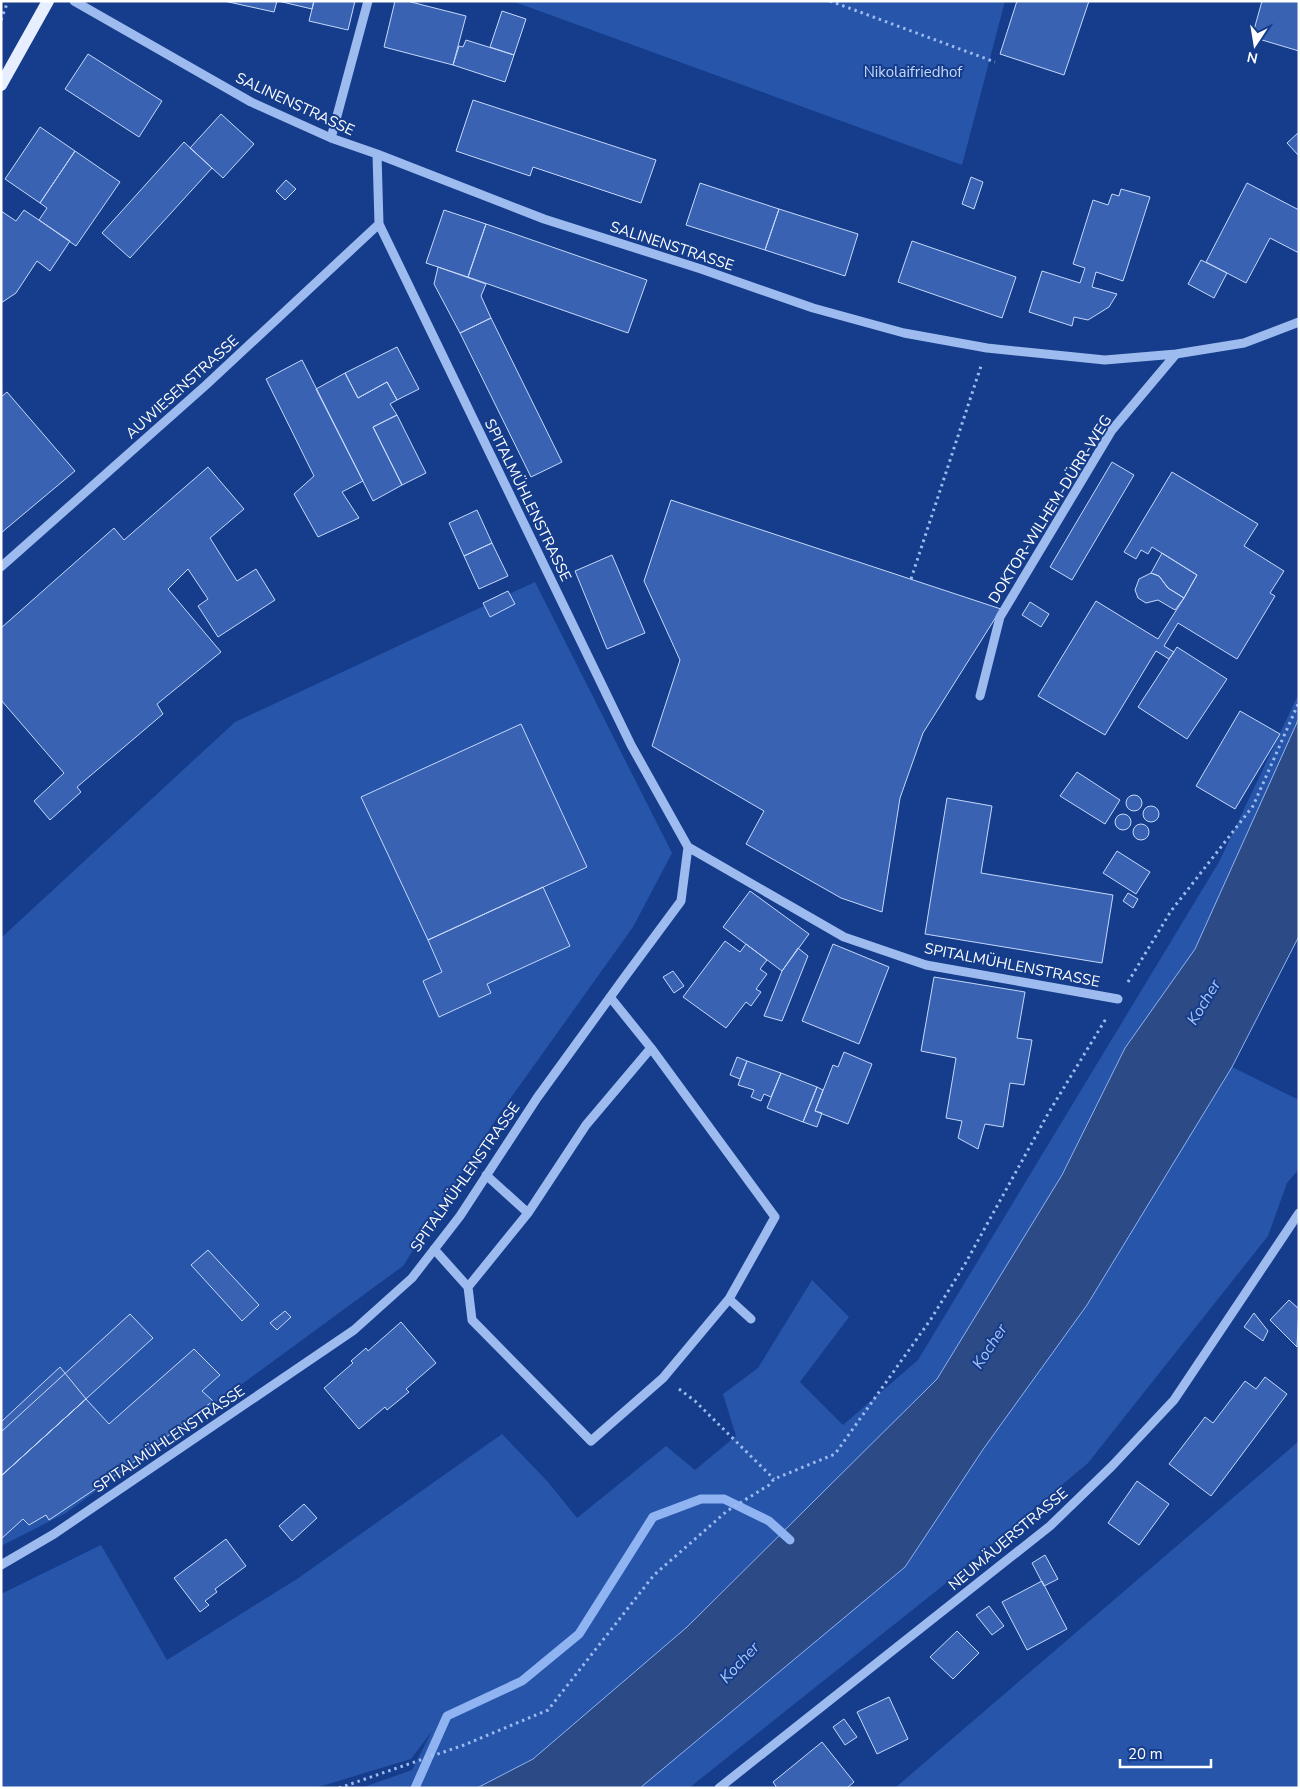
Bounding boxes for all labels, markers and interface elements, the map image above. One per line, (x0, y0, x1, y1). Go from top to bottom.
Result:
north arrow (1230, 20, 1280, 70)
text: N (1245, 47, 1260, 68)
park label: Nikolaifriedhof (864, 62, 963, 82)
street label: SALINENSTRASSE (232, 68, 358, 140)
street label: SALINENSTRASSE (608, 217, 736, 275)
street label: AUWIESENSTRASSE (121, 331, 243, 443)
street label: DOKTOR-WILHEM-DÜRR-WEG (984, 411, 1116, 607)
street label: SPITALMÜHLENSTRASSE (480, 415, 576, 585)
street label: SPITALMÜHLENSTRASSE (922, 938, 1102, 992)
water label: Kocher (1182, 975, 1227, 1029)
street label: SPITALMÜHLENSTRASSE (406, 1098, 524, 1256)
water label: Kocher (967, 1319, 1013, 1373)
street label: SPITALMÜHLENSTRASSE (89, 1381, 249, 1497)
street label: NEUMÄUERSTRASSE (944, 1483, 1072, 1595)
water label: Kocher (715, 1636, 766, 1688)
scale bar (1120, 1736, 1211, 1768)
text: 20 m (1128, 1744, 1163, 1764)

